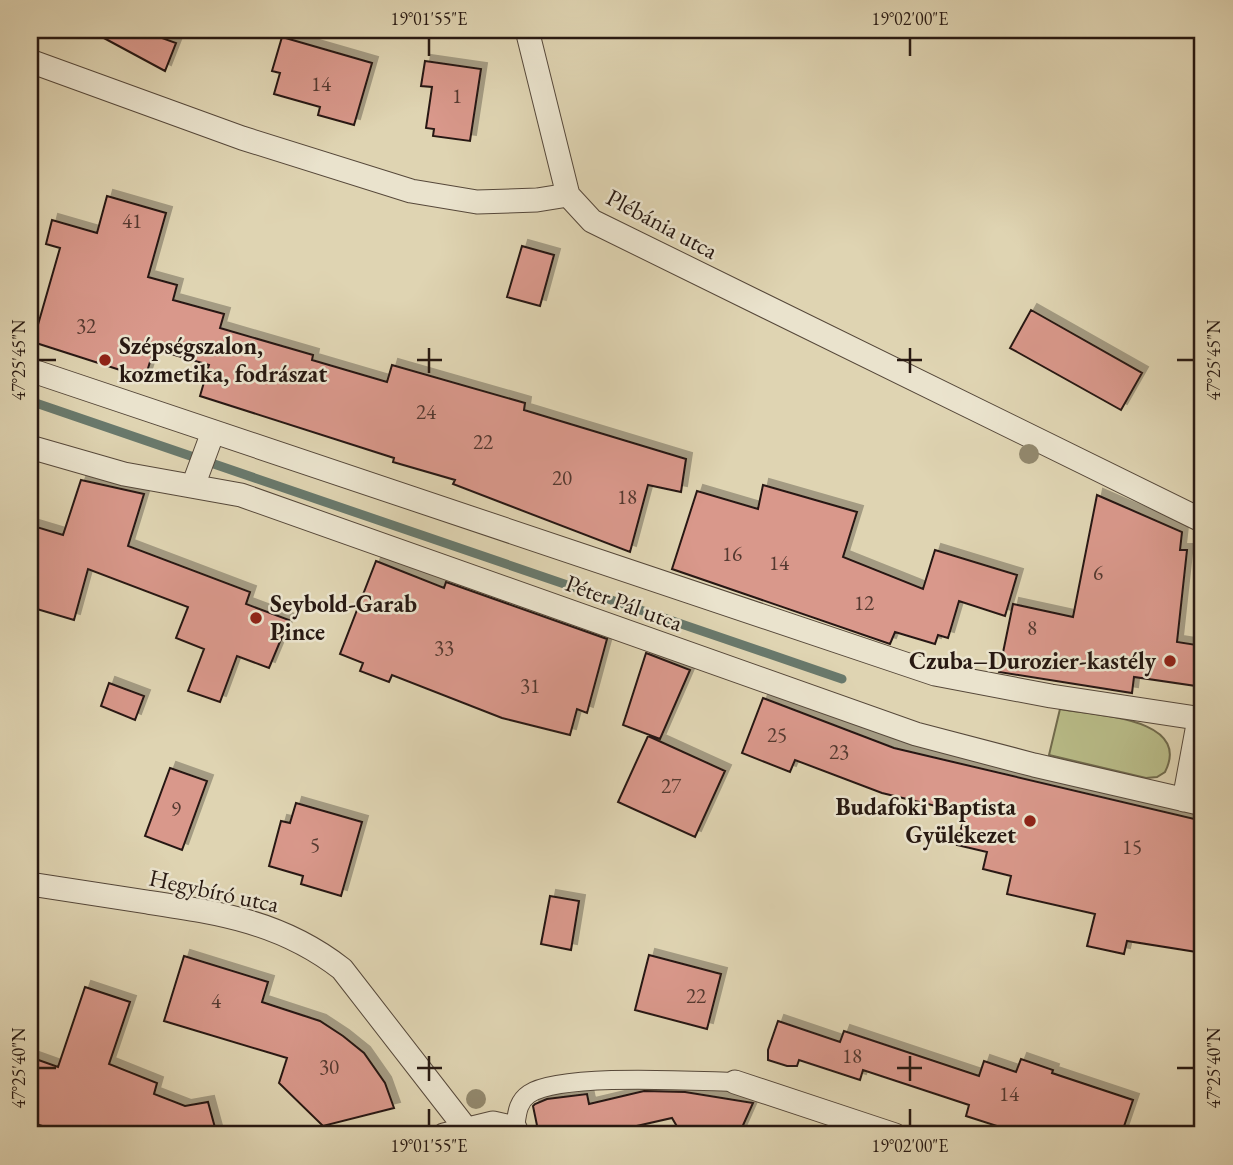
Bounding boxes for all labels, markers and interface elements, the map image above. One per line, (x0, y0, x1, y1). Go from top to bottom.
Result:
text: 19°01'55"E (391, 7, 467, 30)
text: 19°02'00"E (872, 7, 948, 30)
house number: 14 (311, 70, 332, 97)
house number: 1 (452, 82, 462, 109)
street label: Plébánia utca (601, 181, 724, 266)
house number: 41 (122, 207, 142, 234)
house number: 32 (76, 312, 96, 339)
text: 47°25'45"N (7, 319, 30, 400)
text: 47°25'45"N (1202, 319, 1225, 400)
place label: Szépségszalon, kozmetika, fodrászat (119, 330, 327, 389)
marker: Szépségszalon, kozmetika, fodrászat (97, 352, 113, 368)
house number: 24 (416, 398, 437, 425)
house number: 22 (473, 428, 493, 455)
house number: 20 (552, 464, 572, 491)
house number: 18 (617, 483, 637, 510)
house number: 16 (722, 540, 742, 567)
house number: 14 (769, 549, 790, 576)
house number: 6 (1093, 559, 1103, 586)
street label: Péter Pál utca (561, 567, 687, 638)
place label: Seybold-Garab Pince (270, 588, 417, 647)
house number: 12 (854, 589, 874, 616)
marker: Seybold-Garab Pince (248, 610, 264, 626)
house number: 8 (1027, 614, 1037, 641)
house number: 33 (434, 634, 454, 661)
place label: Czuba–Durozier-kastély (909, 645, 1156, 677)
marker: Czuba–Durozier-kastély (1162, 653, 1178, 669)
house number: 31 (520, 672, 540, 699)
house number: 25 (767, 721, 787, 748)
house number: 23 (829, 738, 849, 765)
house number: 27 (661, 772, 682, 799)
place label: Budafoki Baptista Gyülekezet (836, 791, 1016, 851)
house number: 9 (171, 795, 181, 822)
marker: Budafoki Baptista Gyülekezet (1022, 813, 1038, 829)
house number: 5 (310, 831, 320, 858)
house number: 15 (1122, 833, 1142, 860)
street label: Hegybíró utca (146, 862, 282, 919)
house number: 22 (686, 982, 706, 1009)
house number: 4 (211, 987, 222, 1014)
text: 47°25'40"N (7, 1027, 30, 1108)
text: 47°25'40"N (1202, 1027, 1225, 1108)
house number: 18 (842, 1042, 862, 1069)
house number: 30 (319, 1053, 339, 1080)
house number: 14 (999, 1080, 1020, 1107)
text: 19°01'55"E (391, 1134, 467, 1157)
text: 19°02'00"E (872, 1134, 948, 1157)

